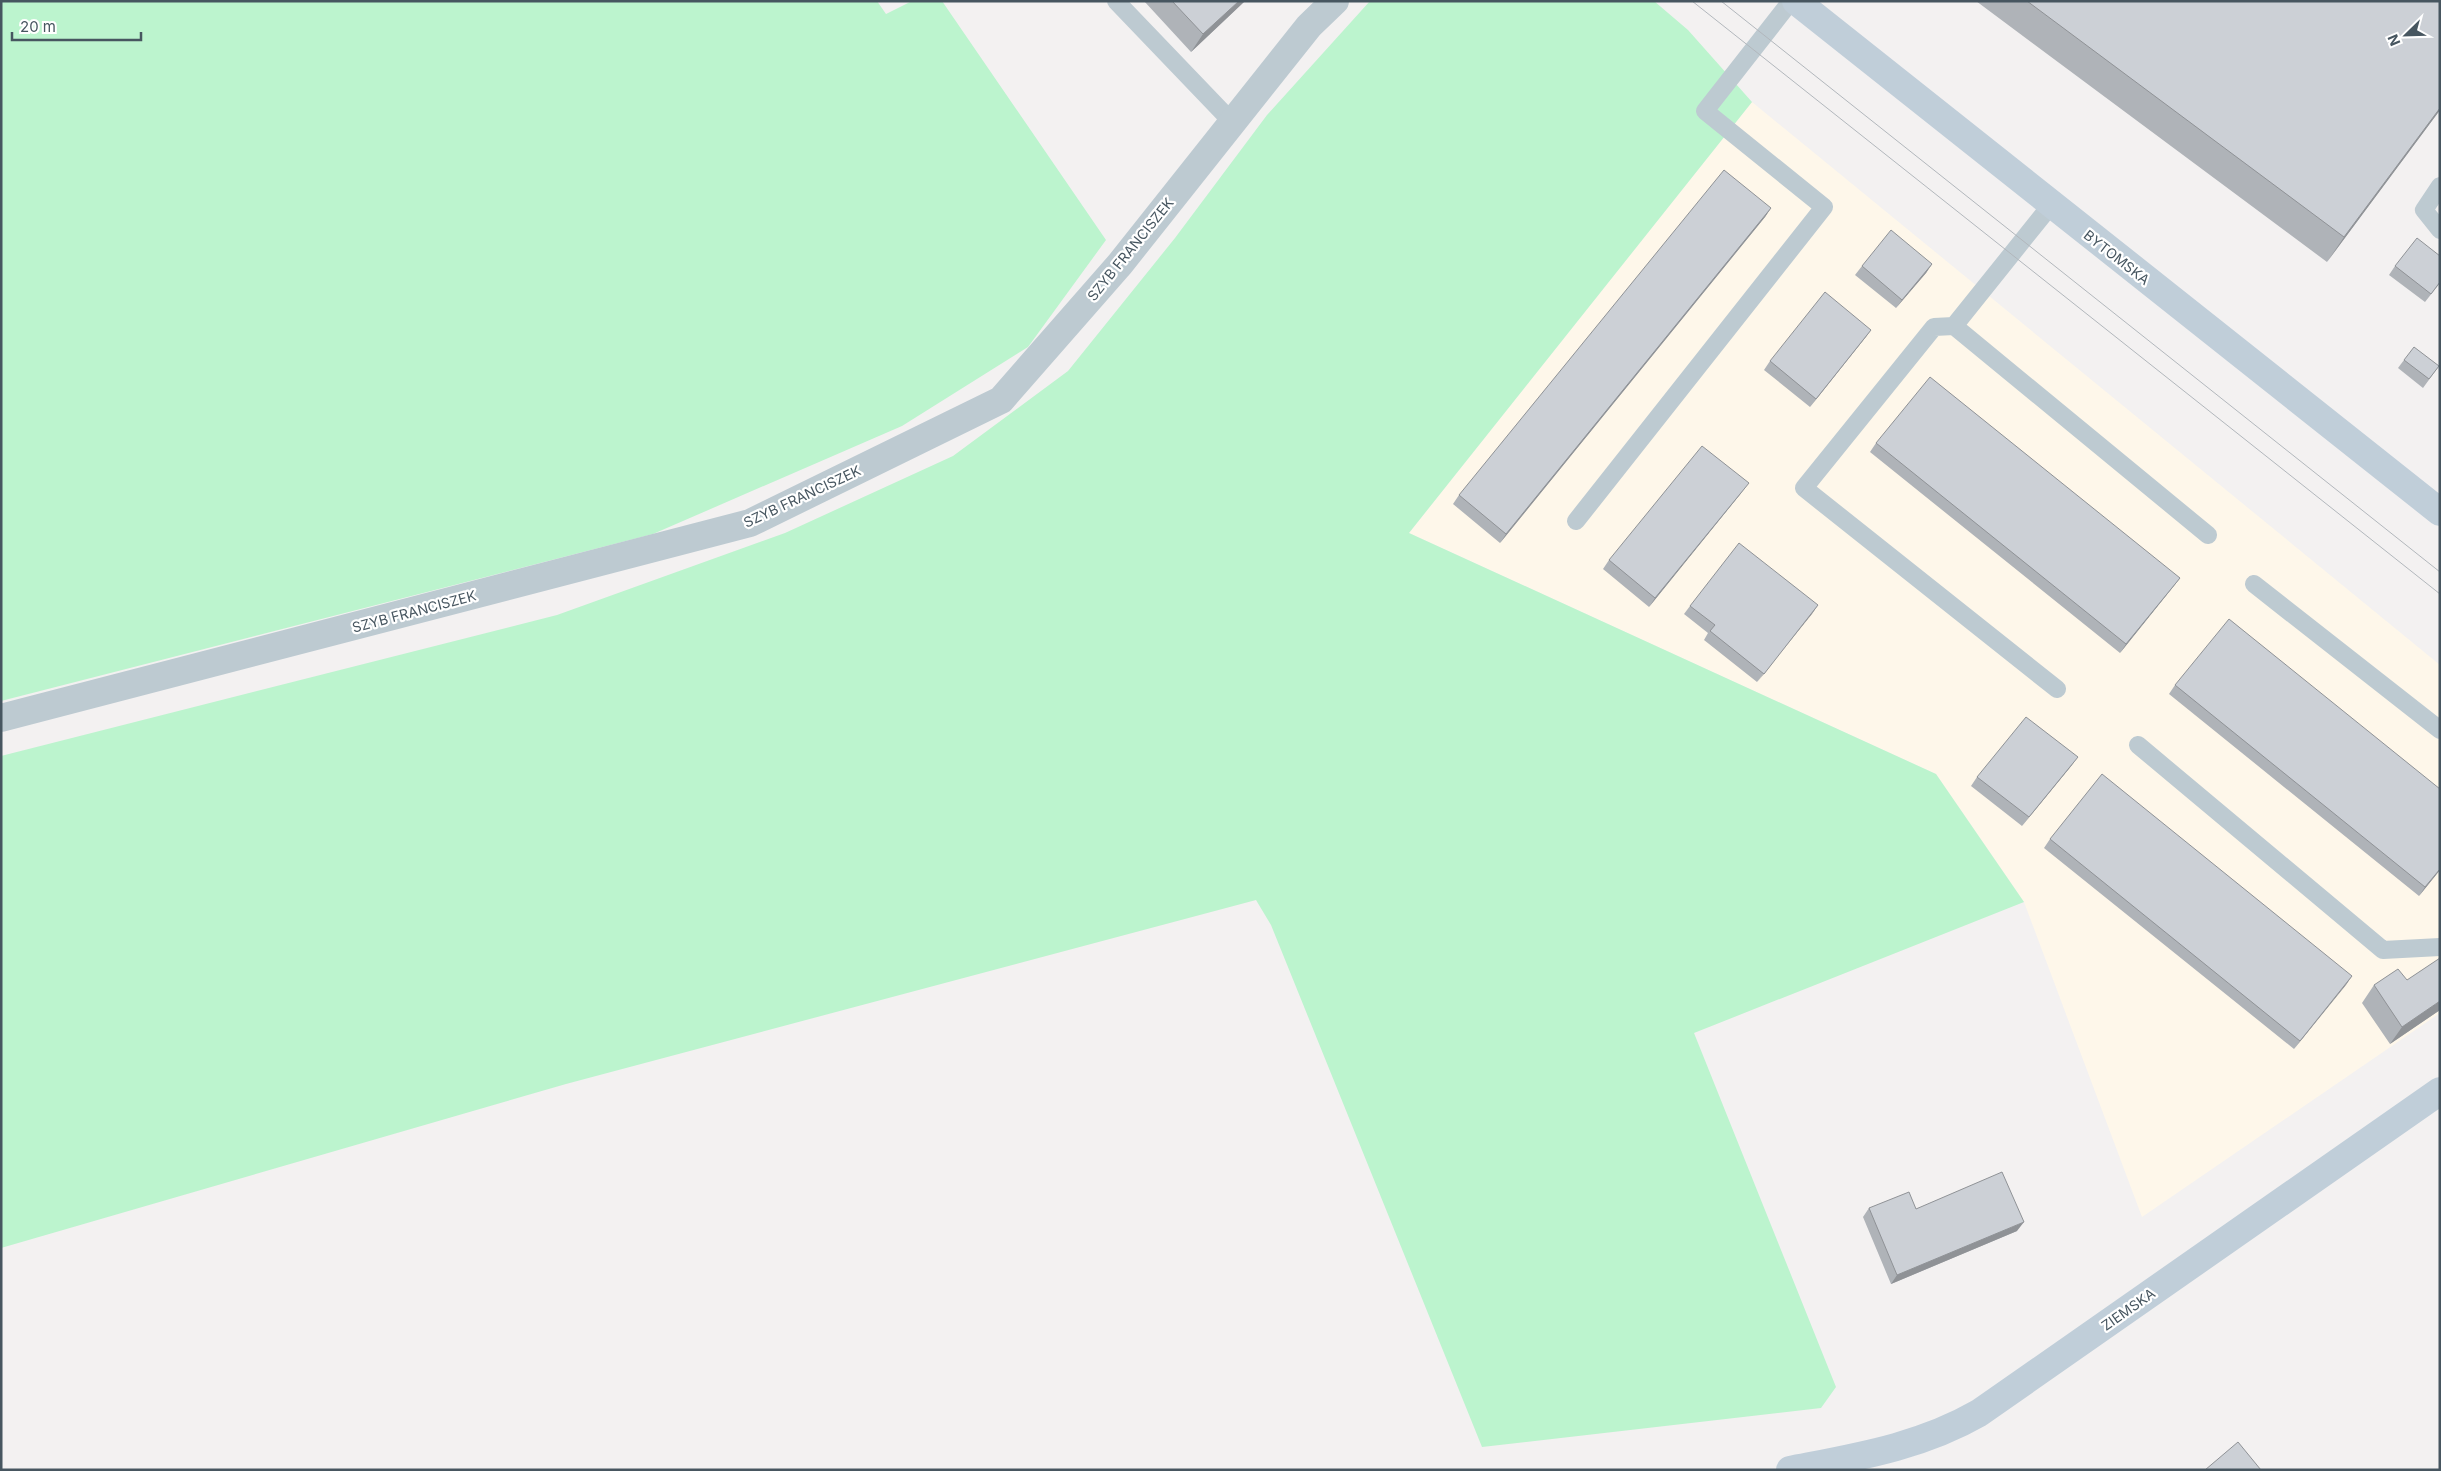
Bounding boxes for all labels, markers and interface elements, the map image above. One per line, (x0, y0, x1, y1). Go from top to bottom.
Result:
scale bar (12, 10, 141, 42)
north arrow (2381, 10, 2431, 60)
text: 20 m (20, 17, 56, 36)
text: N (2384, 32, 2403, 49)
street label: SZYB FRANCISZEK (1083, 194, 1177, 304)
street label: BYTOMSKA (2081, 226, 2154, 288)
street label: SZYB FRANCISZEK (741, 461, 864, 531)
street label: SZYB FRANCISZEK (350, 586, 478, 636)
street label: ZIEMSKA (2098, 1284, 2158, 1334)

